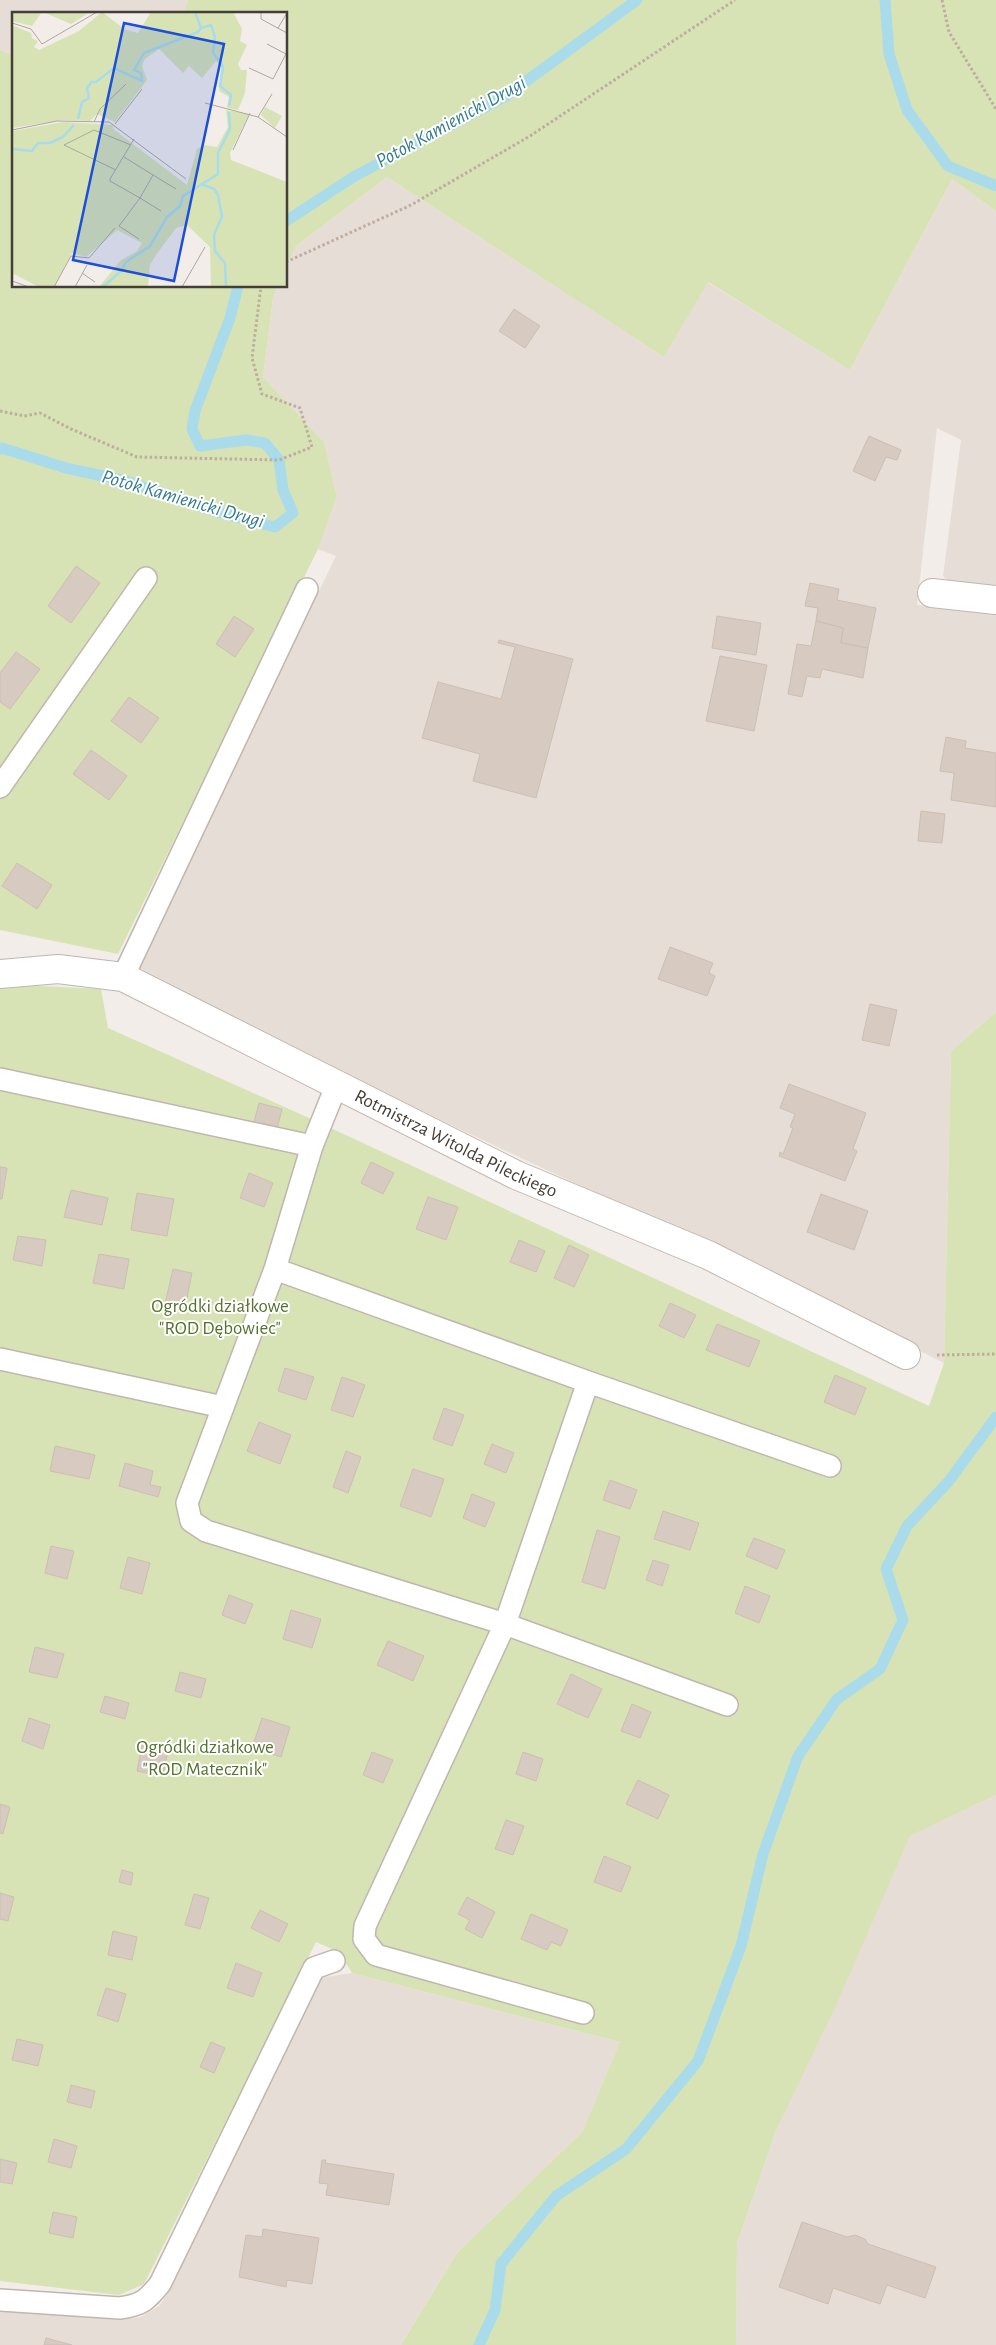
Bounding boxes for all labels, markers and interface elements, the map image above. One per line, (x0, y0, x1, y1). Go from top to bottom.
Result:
inset map (12, 12, 288, 288)
water label: Potok Kamienicki Drugi (373, 73, 529, 171)
water label: Potok Kamienicki Drugi (100, 466, 266, 532)
street label: Rotmistrza Witolda Pileckiego (352, 1086, 560, 1201)
park label: Ogródki działkowe "ROD Dębowiec" (151, 1297, 289, 1338)
park label: Ogródki działkowe "ROD Matecznik" (136, 1738, 274, 1779)

